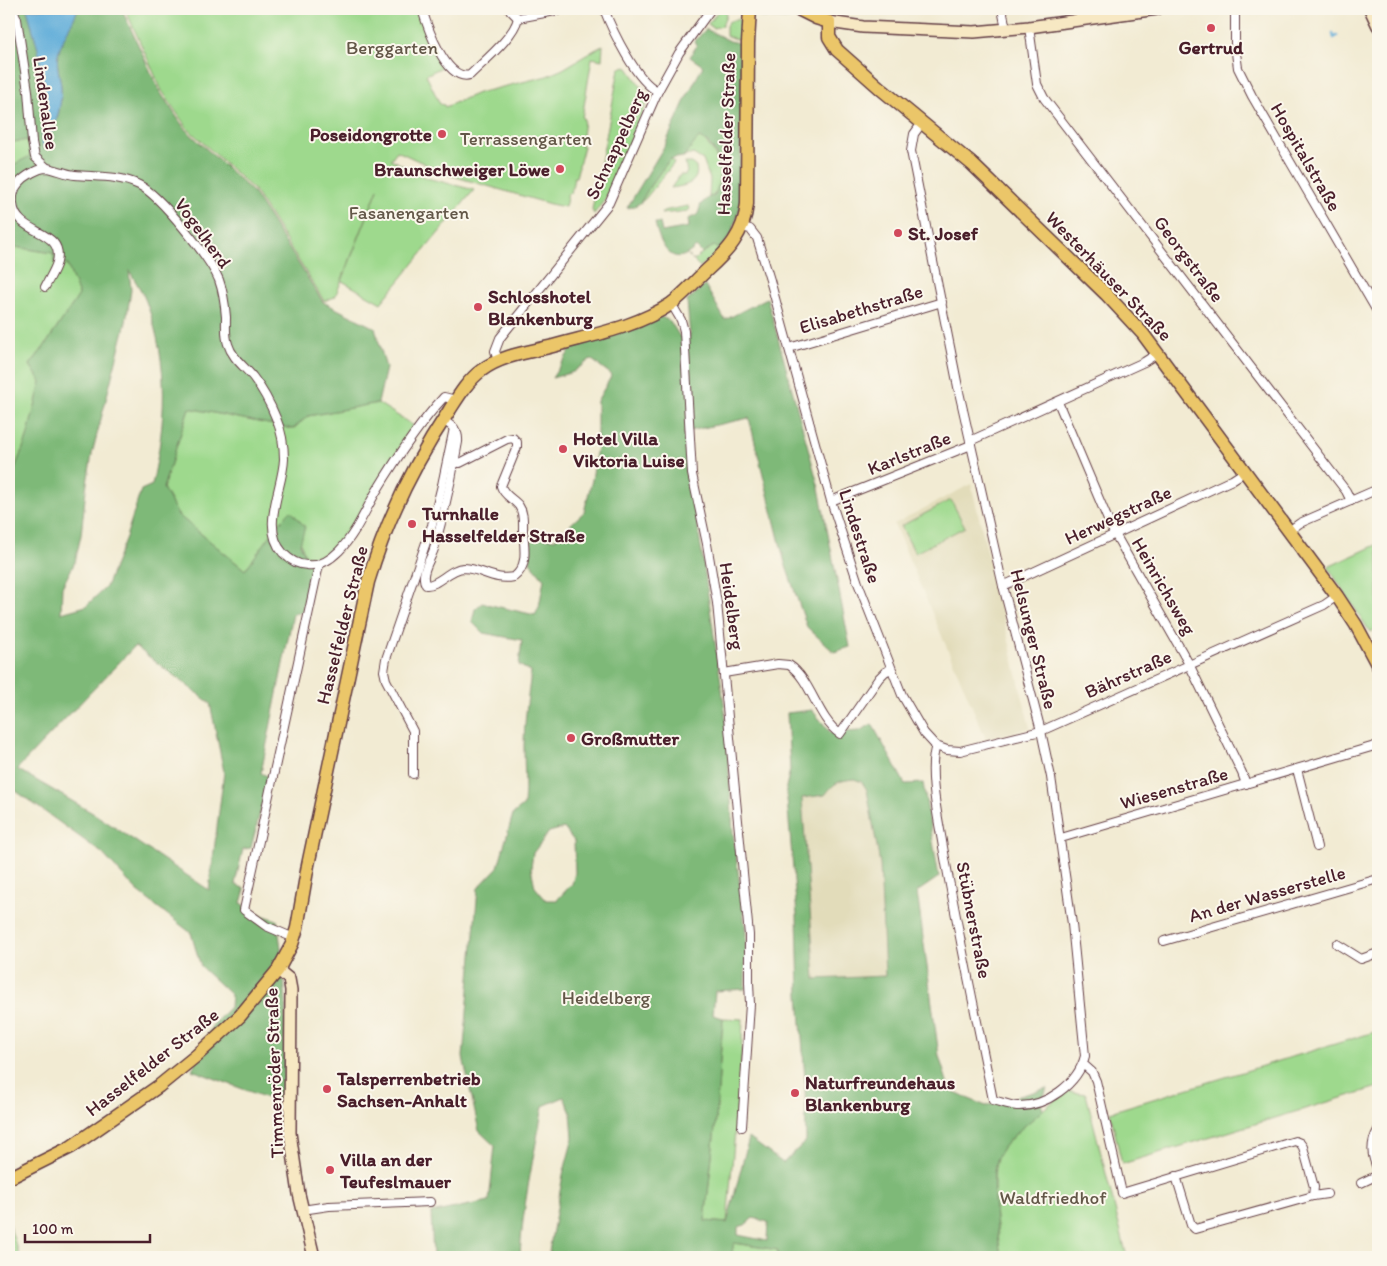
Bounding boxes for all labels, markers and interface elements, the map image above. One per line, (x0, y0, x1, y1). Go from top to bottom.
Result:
marker: Gertrud (1205, 22, 1217, 34)
park label: Berggarten (346, 36, 438, 59)
place label: Gertrud (1178, 36, 1244, 59)
street label: Hasselfelder Straße (712, 52, 740, 216)
street label: Lindenallee (28, 55, 64, 151)
street label: Schnappelberg (580, 85, 652, 203)
street label: Hospitalstraße (1266, 99, 1346, 215)
place label: Poseidongrotte (310, 123, 432, 146)
park label: Terrassengarten (460, 127, 592, 150)
marker: Poseidongrotte (436, 128, 448, 140)
place label: Braunschweiger Löwe (374, 158, 550, 181)
marker: Braunschweiger Löwe (554, 163, 566, 175)
street label: Vogelherd (170, 193, 236, 273)
park label: Fasanengarten (349, 201, 470, 224)
street label: Westerhäuser Straße (1041, 206, 1177, 346)
street label: Georgstraße (1149, 211, 1229, 307)
place label: St. Josef (908, 222, 979, 245)
marker: St. Josef (892, 227, 904, 239)
street label: Elisabethstraße (796, 279, 926, 339)
place label: Schlosshotel Blankenburg (488, 285, 594, 330)
marker: Schlosshotel Blankenburg (472, 301, 484, 313)
street label: Karlstraße (864, 426, 954, 480)
place label: Hotel Villa Viktoria Luise (573, 427, 685, 472)
marker: Hotel Villa Viktoria Luise (557, 443, 569, 455)
street label: Herwegstraße (1061, 480, 1175, 550)
street label: Lindestraße (834, 486, 886, 586)
place label: Turnhalle Hasselfelder Straße (421, 502, 585, 547)
marker: Turnhalle Hasselfelder Straße (406, 518, 418, 530)
street label: Heinrichsweg (1127, 533, 1201, 639)
street label: Hasselfelder Straße (311, 543, 373, 707)
street label: Heidelberg (714, 561, 750, 652)
street label: Helsunger Straße (1005, 567, 1063, 711)
street label: Bährstraße (1081, 645, 1175, 703)
place label: Großmutter (581, 727, 679, 750)
marker: Großmutter (565, 732, 577, 744)
street label: Wiesenstraße (1117, 762, 1231, 814)
street label: Stübnerstraße (951, 859, 997, 981)
street label: An der Wasserstelle (1186, 861, 1348, 927)
park label: Heidelberg (562, 986, 650, 1009)
street label: Timmenröder Straße (260, 987, 288, 1159)
street label: Hasselfelder Straße (81, 1003, 223, 1121)
place label: Talsperrenbetrieb Sachsen-Anhalt (336, 1067, 481, 1112)
place label: Naturfreundehaus Blankenburg (805, 1071, 956, 1116)
marker: Talsperrenbetrieb Sachsen-Anhalt (321, 1083, 333, 1095)
marker: Naturfreundehaus Blankenburg (789, 1087, 801, 1099)
place label: Villa an der Teufeslmauer (339, 1148, 452, 1193)
marker: Villa an der Teufeslmauer (324, 1164, 336, 1176)
park label: Waldfriedhof (1000, 1186, 1107, 1209)
scale bar (25, 1211, 150, 1243)
text: 100 m (32, 1220, 74, 1238)

